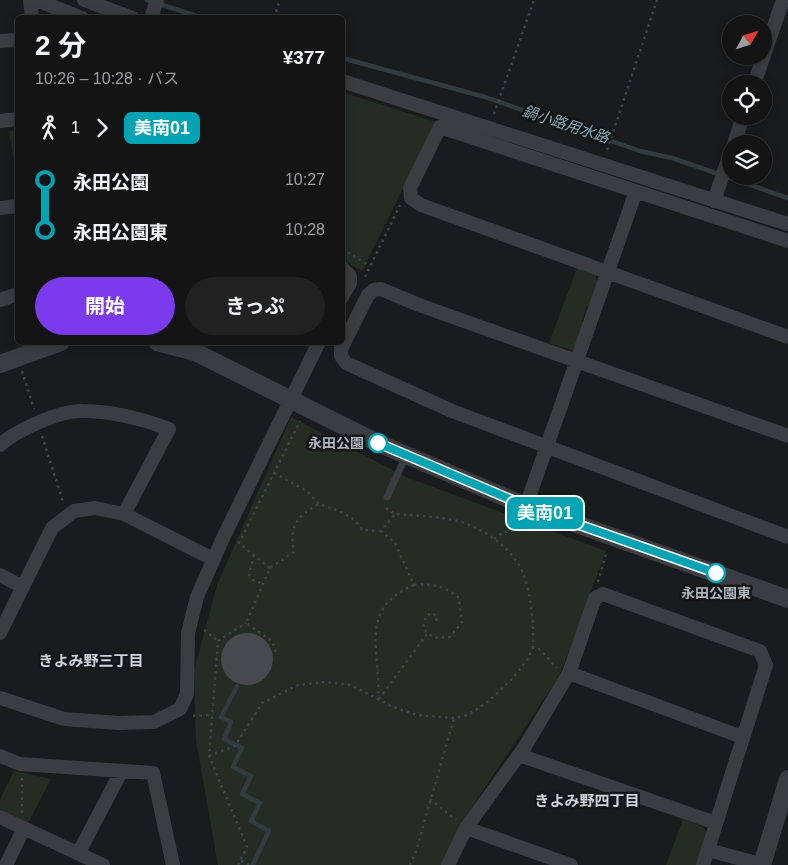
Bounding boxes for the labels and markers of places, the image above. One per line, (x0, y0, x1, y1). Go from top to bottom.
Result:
marker: 永田公園 (368, 433, 388, 453)
place label: 永田公園 (308, 435, 364, 451)
marker: 永田公園東 (706, 563, 726, 583)
place label: 永田公園東 (681, 585, 751, 601)

